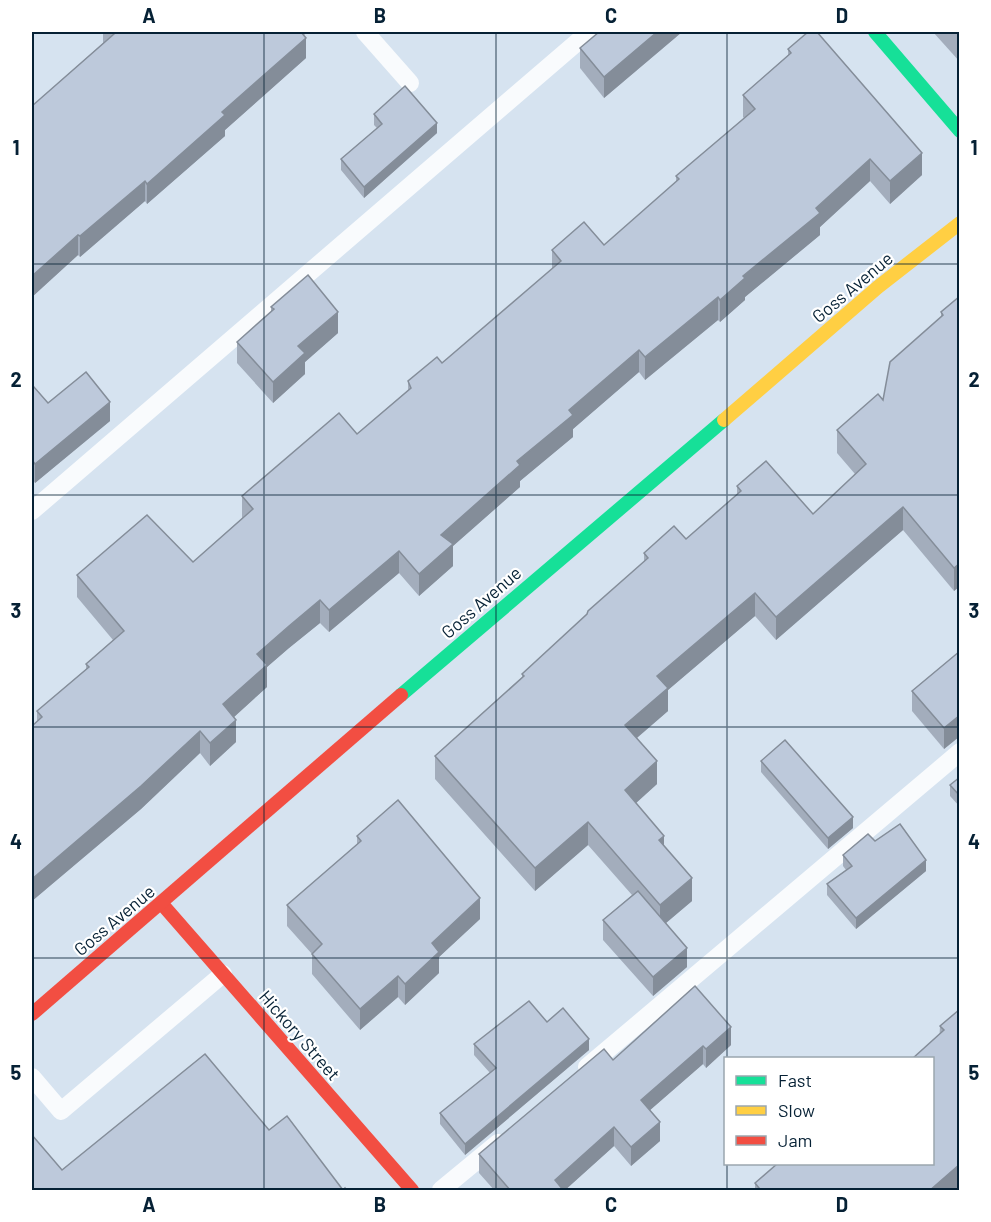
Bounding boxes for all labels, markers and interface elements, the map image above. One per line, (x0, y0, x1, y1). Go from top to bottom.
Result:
text: A (142, 3, 156, 27)
text: B (374, 3, 386, 27)
text: C (605, 3, 617, 27)
text: D (836, 3, 848, 27)
text: 1 (12, 135, 20, 159)
text: 1 (970, 135, 978, 159)
street label: Goss Avenue (807, 247, 897, 327)
text: 2 (10, 367, 22, 391)
text: 2 (968, 367, 980, 391)
street label: Goss Avenue (437, 561, 525, 643)
text: 3 (11, 598, 21, 622)
text: 3 (969, 598, 979, 622)
text: 4 (10, 829, 22, 853)
text: 4 (968, 829, 980, 853)
street label: Goss Avenue (69, 880, 159, 960)
street label: Hickory Street (255, 985, 345, 1085)
legend (724, 1057, 934, 1165)
text: 5 (11, 1060, 22, 1084)
text: 5 (969, 1060, 980, 1084)
text: Fast (778, 1069, 812, 1091)
text: Slow (778, 1099, 815, 1121)
text: Jam (778, 1129, 812, 1151)
text: A (142, 1192, 156, 1216)
text: B (374, 1192, 386, 1216)
text: C (605, 1192, 617, 1216)
text: D (836, 1192, 848, 1216)

